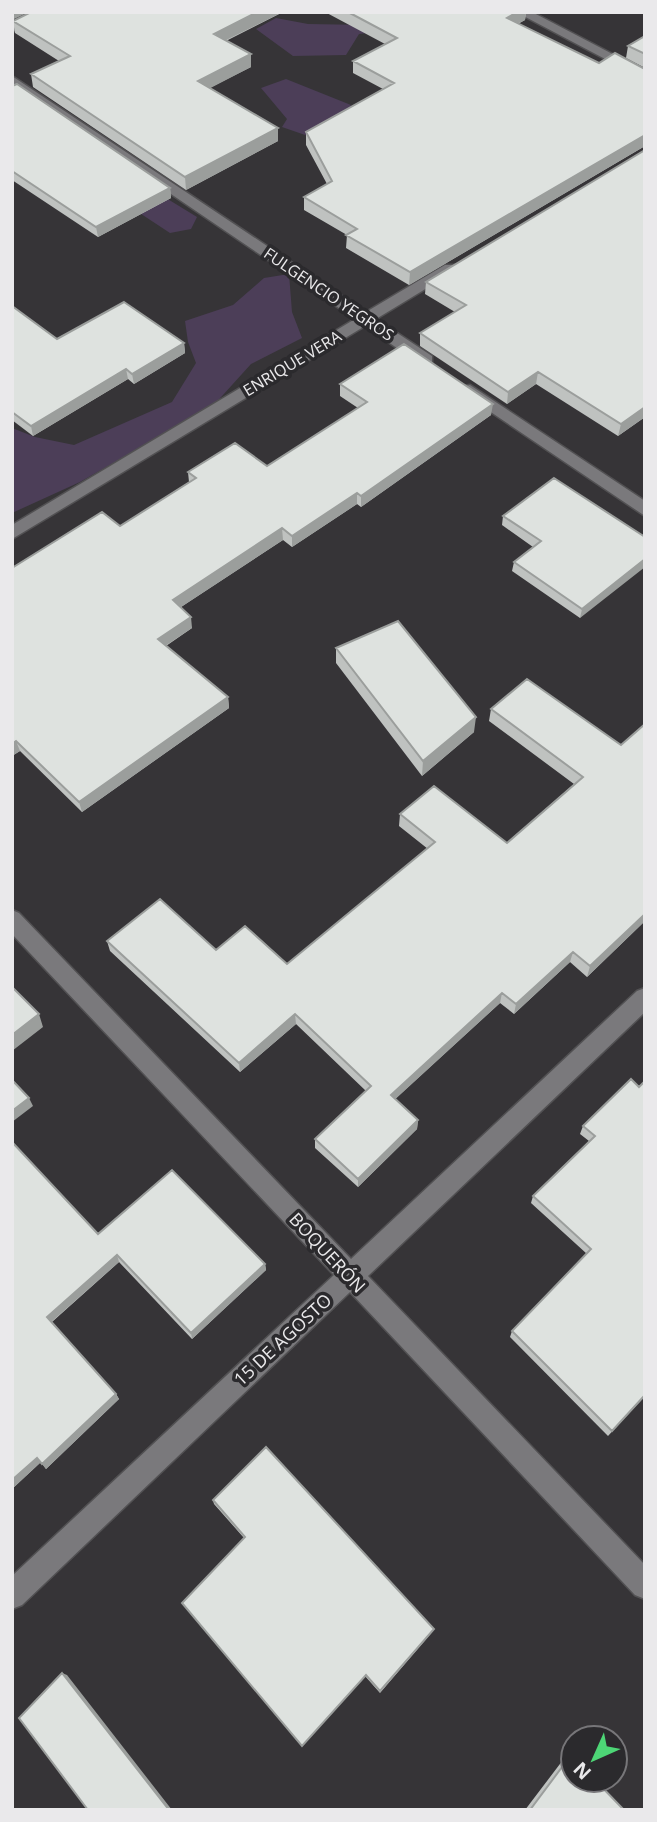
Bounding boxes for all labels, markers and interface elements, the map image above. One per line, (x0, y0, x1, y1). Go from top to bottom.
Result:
street label: FULGENCIO YEGROS (260, 242, 399, 346)
street label: ENRIQUE VERA (239, 325, 346, 401)
street label: BOQUERÓN (284, 1207, 371, 1298)
street label: 15 DE AGOSTO (228, 1288, 336, 1391)
north arrow (559, 1724, 629, 1794)
text: N (567, 1756, 597, 1786)

